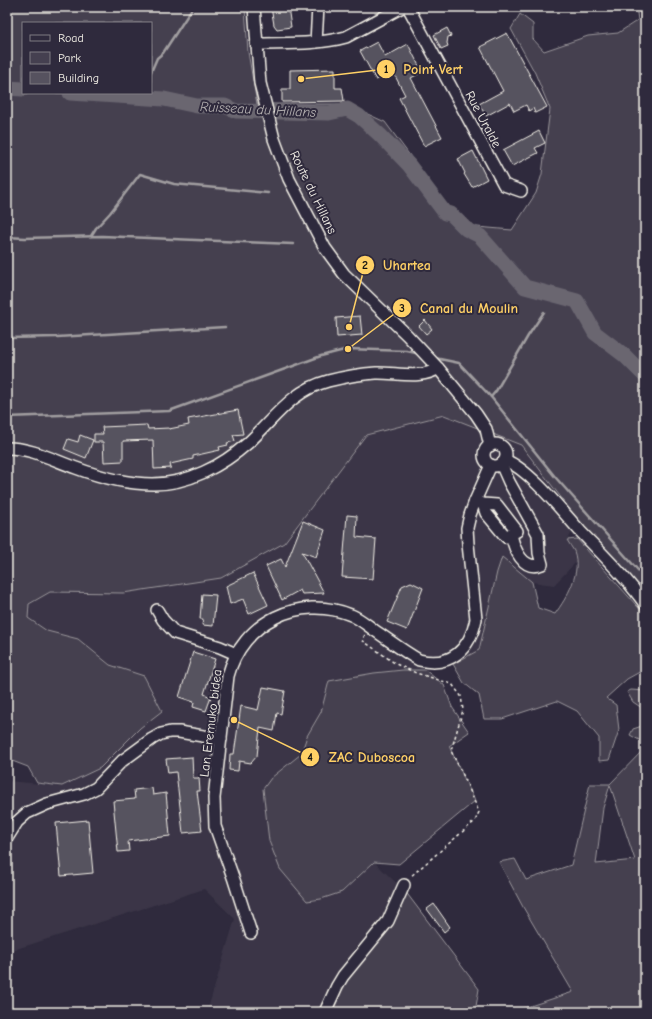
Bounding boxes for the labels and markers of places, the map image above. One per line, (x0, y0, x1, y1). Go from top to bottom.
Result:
callout: Point Vert (376, 56, 471, 82)
callout: Uhartea (355, 252, 439, 278)
callout: Canal du Moulin (392, 295, 526, 321)
callout: ZAC Duboscoa (300, 744, 423, 770)

